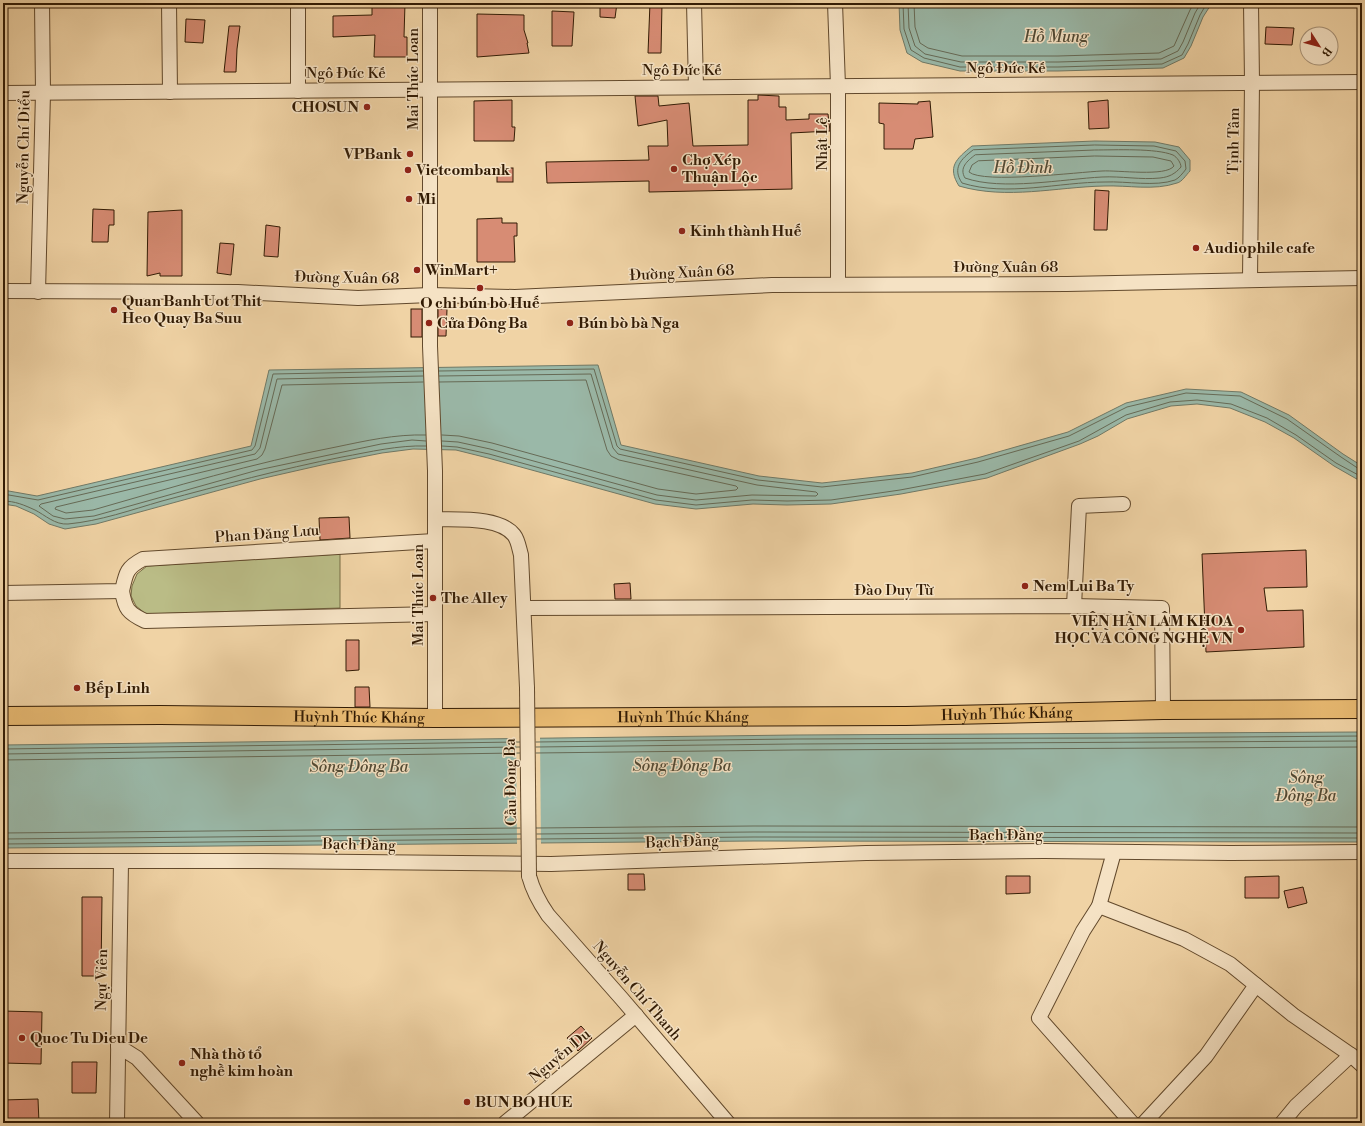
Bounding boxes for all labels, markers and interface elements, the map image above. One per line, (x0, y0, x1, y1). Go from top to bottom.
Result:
north arrow (1299, 26, 1339, 66)
water label: Hồ Mung (1023, 27, 1089, 47)
street label: Mai Thúc Loan (404, 28, 423, 130)
text: B (1318, 44, 1334, 59)
street label: Ngô Đức Kế (966, 59, 1046, 78)
street label: Ngô Đức Kế (642, 61, 722, 80)
street label: Ngô Đức Kế (306, 64, 386, 83)
street label: Nguyễn Chí Diểu (14, 89, 35, 204)
place label: CHOSUN (291, 98, 359, 117)
marker: CHOSUN (362, 102, 372, 112)
street label: Tịnh Tâm (1224, 107, 1244, 175)
street label: Nhật Lệ (813, 117, 832, 171)
place label: VPBank (343, 145, 403, 164)
marker: VPBank (405, 149, 415, 159)
place label: Chợ Xép Thuận Lộc (682, 151, 758, 187)
water label: Hồ Đình (992, 158, 1053, 178)
place label: Vietcombank (415, 161, 511, 180)
marker: Chợ Xép Thuận Lộc (669, 164, 679, 174)
marker: Vietcombank (403, 165, 413, 175)
place label: Mi (417, 190, 436, 209)
marker: Mi (404, 194, 414, 204)
place label: Kinh thành Huế (690, 222, 802, 241)
marker: Kinh thành Huế (677, 226, 687, 236)
place label: Audiophile cafe (1203, 239, 1315, 258)
marker: Audiophile cafe (1191, 243, 1201, 253)
street label: Đường Xuân 68 (953, 258, 1059, 277)
place label: WinMart+ (424, 261, 498, 280)
street label: Đường Xuân 68 (629, 261, 735, 285)
marker: WinMart+ (412, 265, 422, 275)
street label: Đường Xuân 68 (294, 268, 400, 288)
marker: O chi bún bò Huế (475, 283, 485, 293)
place label: Quan Banh Uot Thit Heo Quay Ba Suu (122, 292, 262, 328)
place label: O chi bún bò Huế (420, 294, 540, 313)
marker: Quan Banh Uot Thit Heo Quay Ba Suu (109, 305, 119, 315)
place label: Cửa Đông Ba (437, 314, 529, 333)
place label: Bún bò bà Nga (578, 314, 680, 333)
marker: Cửa Đông Ba (424, 318, 434, 328)
marker: Bún bò bà Nga (565, 318, 575, 328)
street label: Phan Đăng Lưu (214, 521, 320, 547)
street label: Mai Thúc Loan (409, 544, 428, 646)
place label: Nem Lui Ba Ty (1033, 577, 1135, 596)
street label: Đào Duy Từ (854, 581, 934, 600)
marker: Nem Lui Ba Ty (1020, 581, 1030, 591)
place label: The Alley (441, 589, 508, 608)
marker: The Alley (428, 593, 438, 603)
place label: VIỆN HÀN LÂM KHOA HỌC VÀ CÔNG NGHỆ VN (1054, 611, 1233, 648)
marker: VIỆN HÀN LÂM KHOA HỌC VÀ CÔNG NGHỆ VN (1236, 625, 1246, 635)
place label: Bếp Linh (85, 679, 150, 698)
marker: Bếp Linh (72, 683, 82, 693)
street label: Huỳnh Thúc Kháng (941, 703, 1073, 725)
street label: Huỳnh Thúc Kháng (293, 707, 425, 727)
street label: Huỳnh Thúc Kháng (617, 707, 749, 727)
street label: Cầu Đông Ba (501, 738, 521, 826)
water label: Sông Đông Ba (633, 756, 732, 776)
water label: Sông Đông Ba (310, 757, 409, 777)
water label: Sông Đông Ba (1275, 768, 1337, 806)
street label: Bạch Đằng (968, 826, 1043, 845)
street label: Bạch Đằng (644, 831, 719, 853)
street label: Bạch Đằng (321, 835, 396, 855)
street label: Nguyễn Chí Thanh (588, 937, 686, 1045)
street label: Ngự Viên (92, 949, 112, 1011)
street label: Nguyễn Du (525, 1025, 595, 1087)
place label: Quoc Tu Dieu De (30, 1029, 148, 1048)
marker: Quoc Tu Dieu De (17, 1033, 27, 1043)
place label: Nhà thờ tổ nghề kim hoàn (190, 1045, 294, 1081)
marker: Nhà thờ tổ nghề kim hoàn (177, 1058, 187, 1068)
place label: BUN BO HUE (475, 1093, 572, 1112)
marker: BUN BO HUE (462, 1097, 472, 1107)

